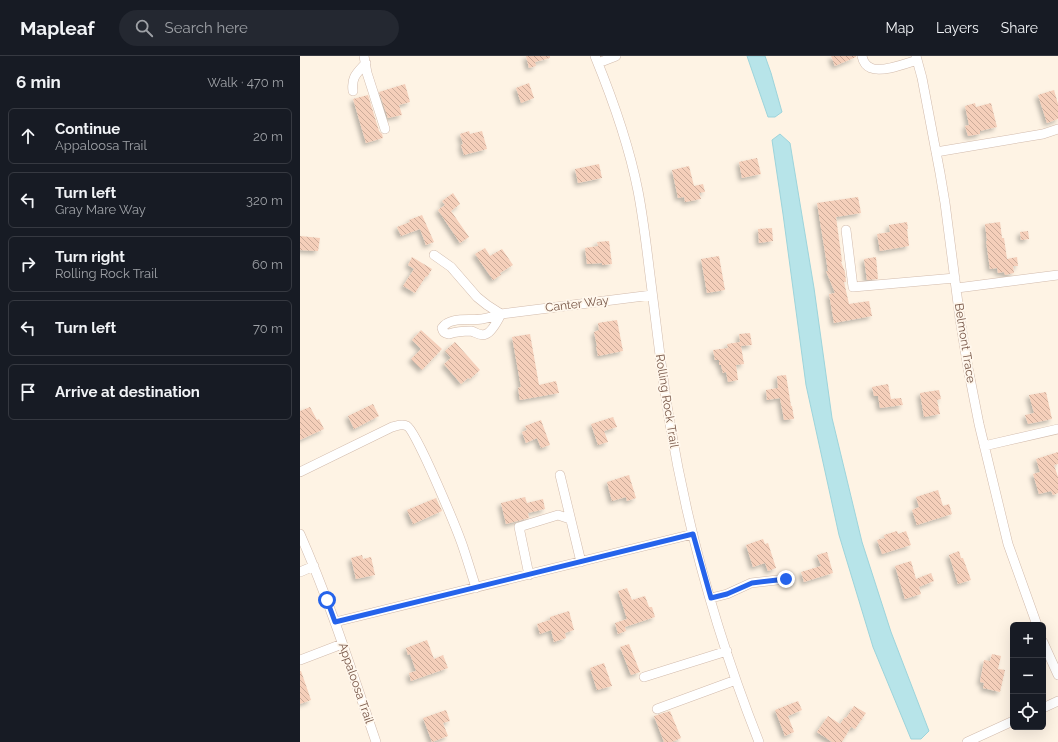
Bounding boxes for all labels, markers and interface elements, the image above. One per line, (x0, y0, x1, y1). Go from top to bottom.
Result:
search box (119, 10, 399, 46)
text: Mapleaf (20, 17, 95, 39)
icon: search (133, 17, 155, 39)
text: Search here (165, 19, 248, 37)
text: Map (886, 20, 914, 36)
text: Layers (936, 20, 979, 36)
text: Share (1001, 20, 1038, 36)
text: 6 min (16, 72, 61, 92)
text: Walk · 470 m (207, 75, 284, 90)
text: Continue (55, 120, 120, 138)
icon: ahead (17, 125, 39, 147)
text: 20 m (253, 129, 283, 144)
text: Appaloosa Trail (55, 138, 147, 153)
text: Turn left (55, 184, 116, 202)
icon: left (17, 189, 39, 211)
text: 320 m (246, 193, 283, 208)
text: Gray Mare Way (55, 202, 146, 217)
text: Turn right (55, 248, 125, 266)
icon: right (17, 253, 39, 275)
text: 60 m (252, 257, 283, 272)
text: Rolling Rock Trail (55, 266, 158, 281)
street label: Canter Way (544, 293, 610, 315)
street label: Belmont Trace (952, 302, 978, 384)
icon: left (17, 317, 39, 339)
text: Turn left (55, 319, 116, 337)
text: 70 m (253, 321, 283, 336)
street label: Rolling Rock Trail (653, 353, 681, 450)
icon: arrive (17, 381, 39, 403)
text: Arrive at destination (55, 383, 200, 401)
route end (777, 570, 795, 588)
route start (318, 591, 336, 609)
map controls (1010, 622, 1046, 730)
button: + (1010, 622, 1046, 658)
street label: Appaloosa Trail (336, 641, 377, 726)
button: − (1010, 658, 1046, 694)
button: locate (1010, 694, 1046, 730)

